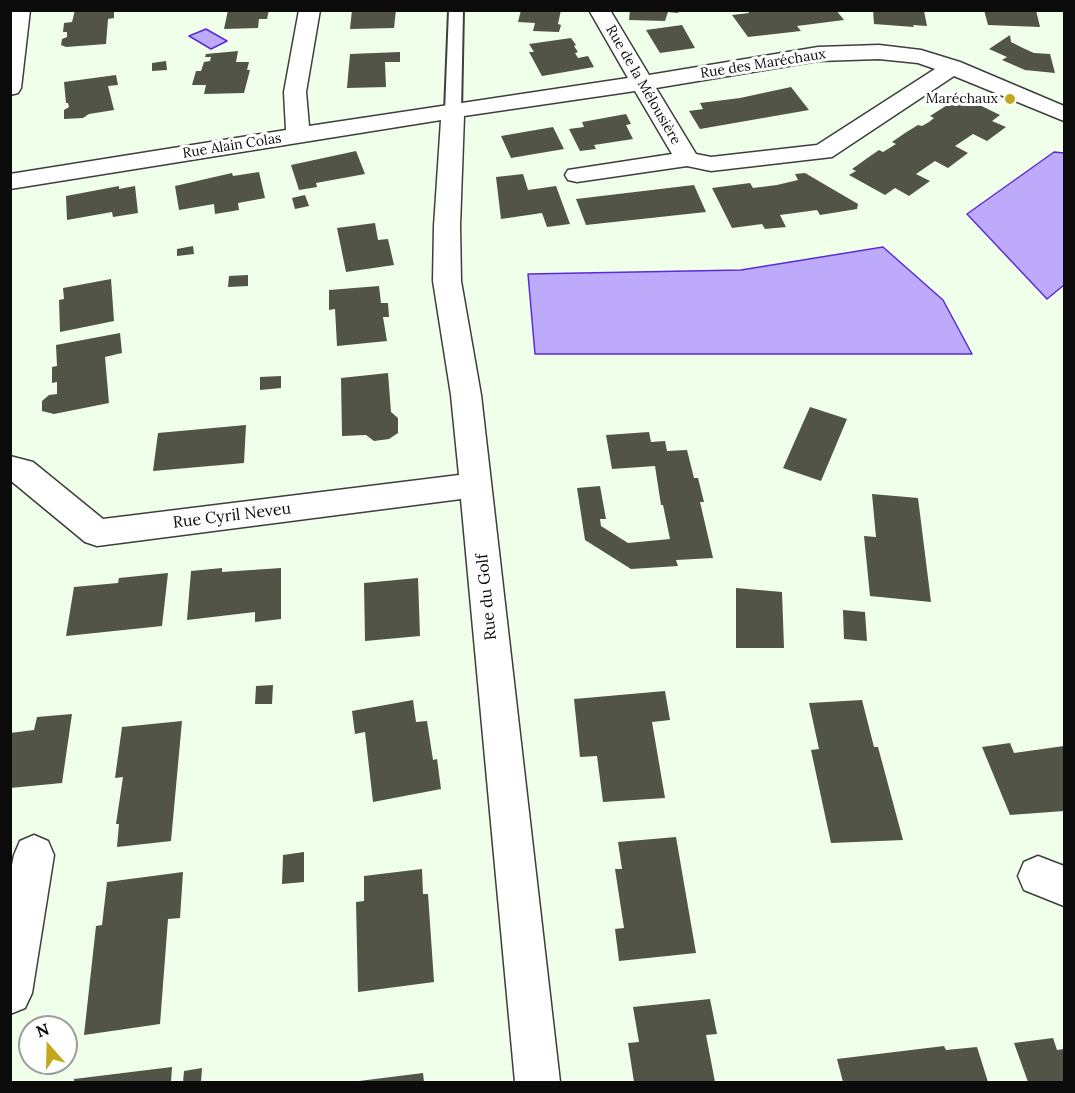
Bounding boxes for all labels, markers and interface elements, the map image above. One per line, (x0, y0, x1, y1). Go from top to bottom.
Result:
street label: Rue de la Mélousière (602, 22, 684, 148)
street label: Rue des Maréchaux (699, 46, 827, 82)
place label: Maréchaux (926, 91, 998, 107)
marker: Maréchaux (1003, 92, 1017, 106)
street label: Rue Alain Colas (181, 130, 283, 162)
street label: Rue Cyril Neveu (172, 499, 292, 533)
street label: Rue du Golf (473, 553, 501, 641)
north arrow (18, 1015, 78, 1075)
text: N (33, 1018, 52, 1041)

